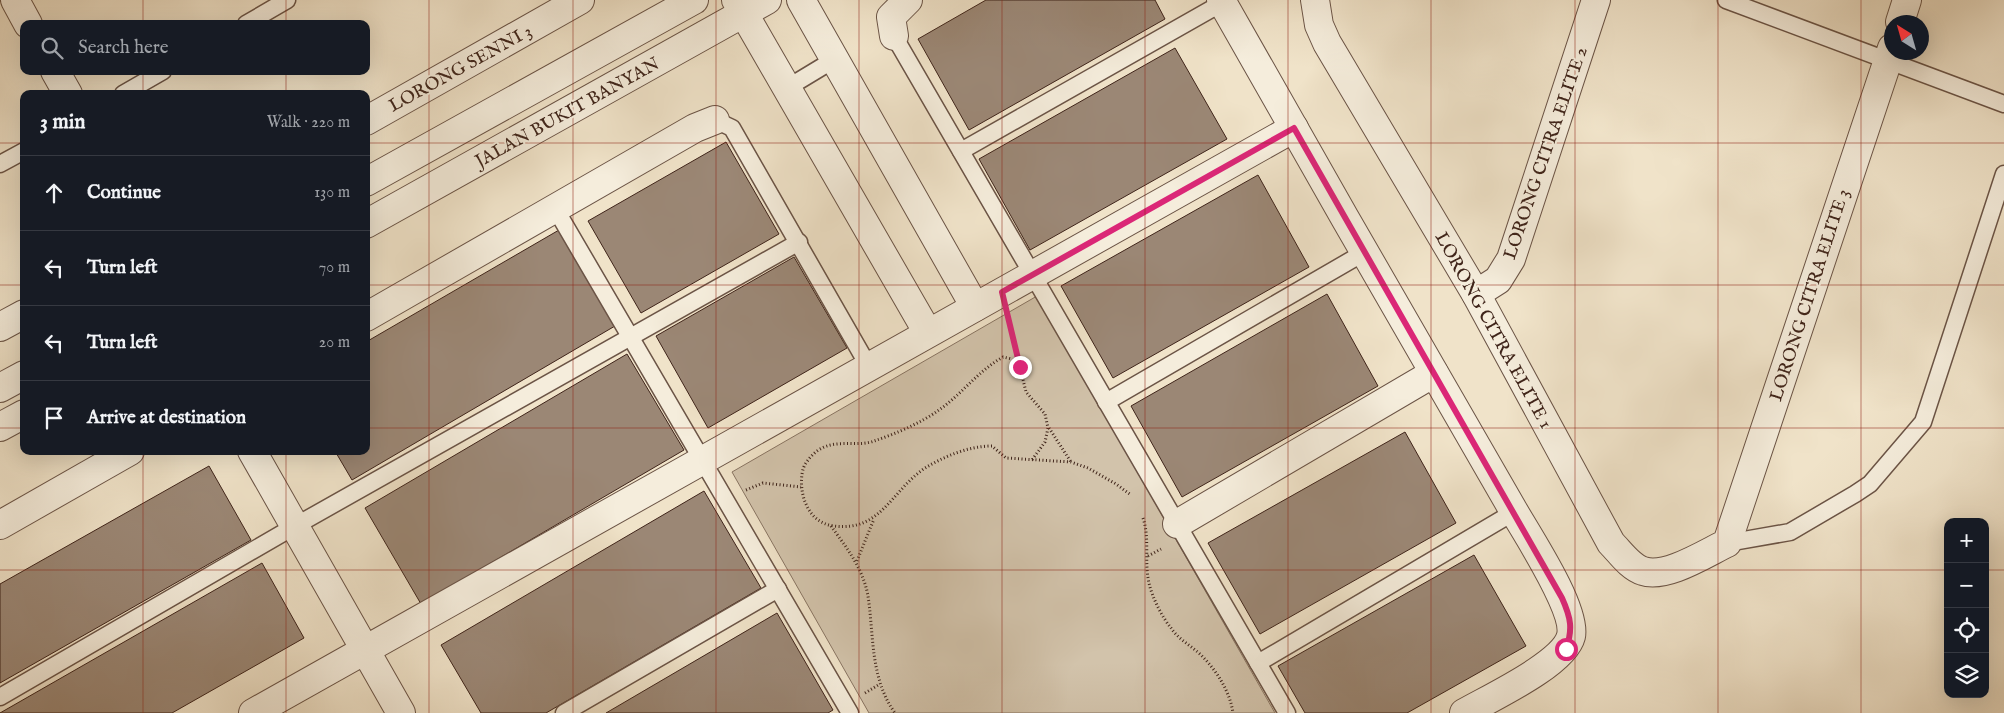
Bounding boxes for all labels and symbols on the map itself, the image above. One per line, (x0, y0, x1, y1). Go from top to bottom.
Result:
north arrow (1884, 15, 1929, 60)
street label: LORONG SENNI 3 (385, 20, 536, 118)
street label: LORONG CITRA ELITE 2 (1499, 44, 1594, 263)
street label: JALAN BUKIT BANYAN (470, 53, 664, 175)
street label: LORONG CITRA ELITE 3 (1765, 186, 1856, 404)
street label: LORONG CITRA ELITE 1 (1429, 228, 1556, 433)
route end (1009, 356, 1032, 379)
route start (1555, 638, 1578, 661)

